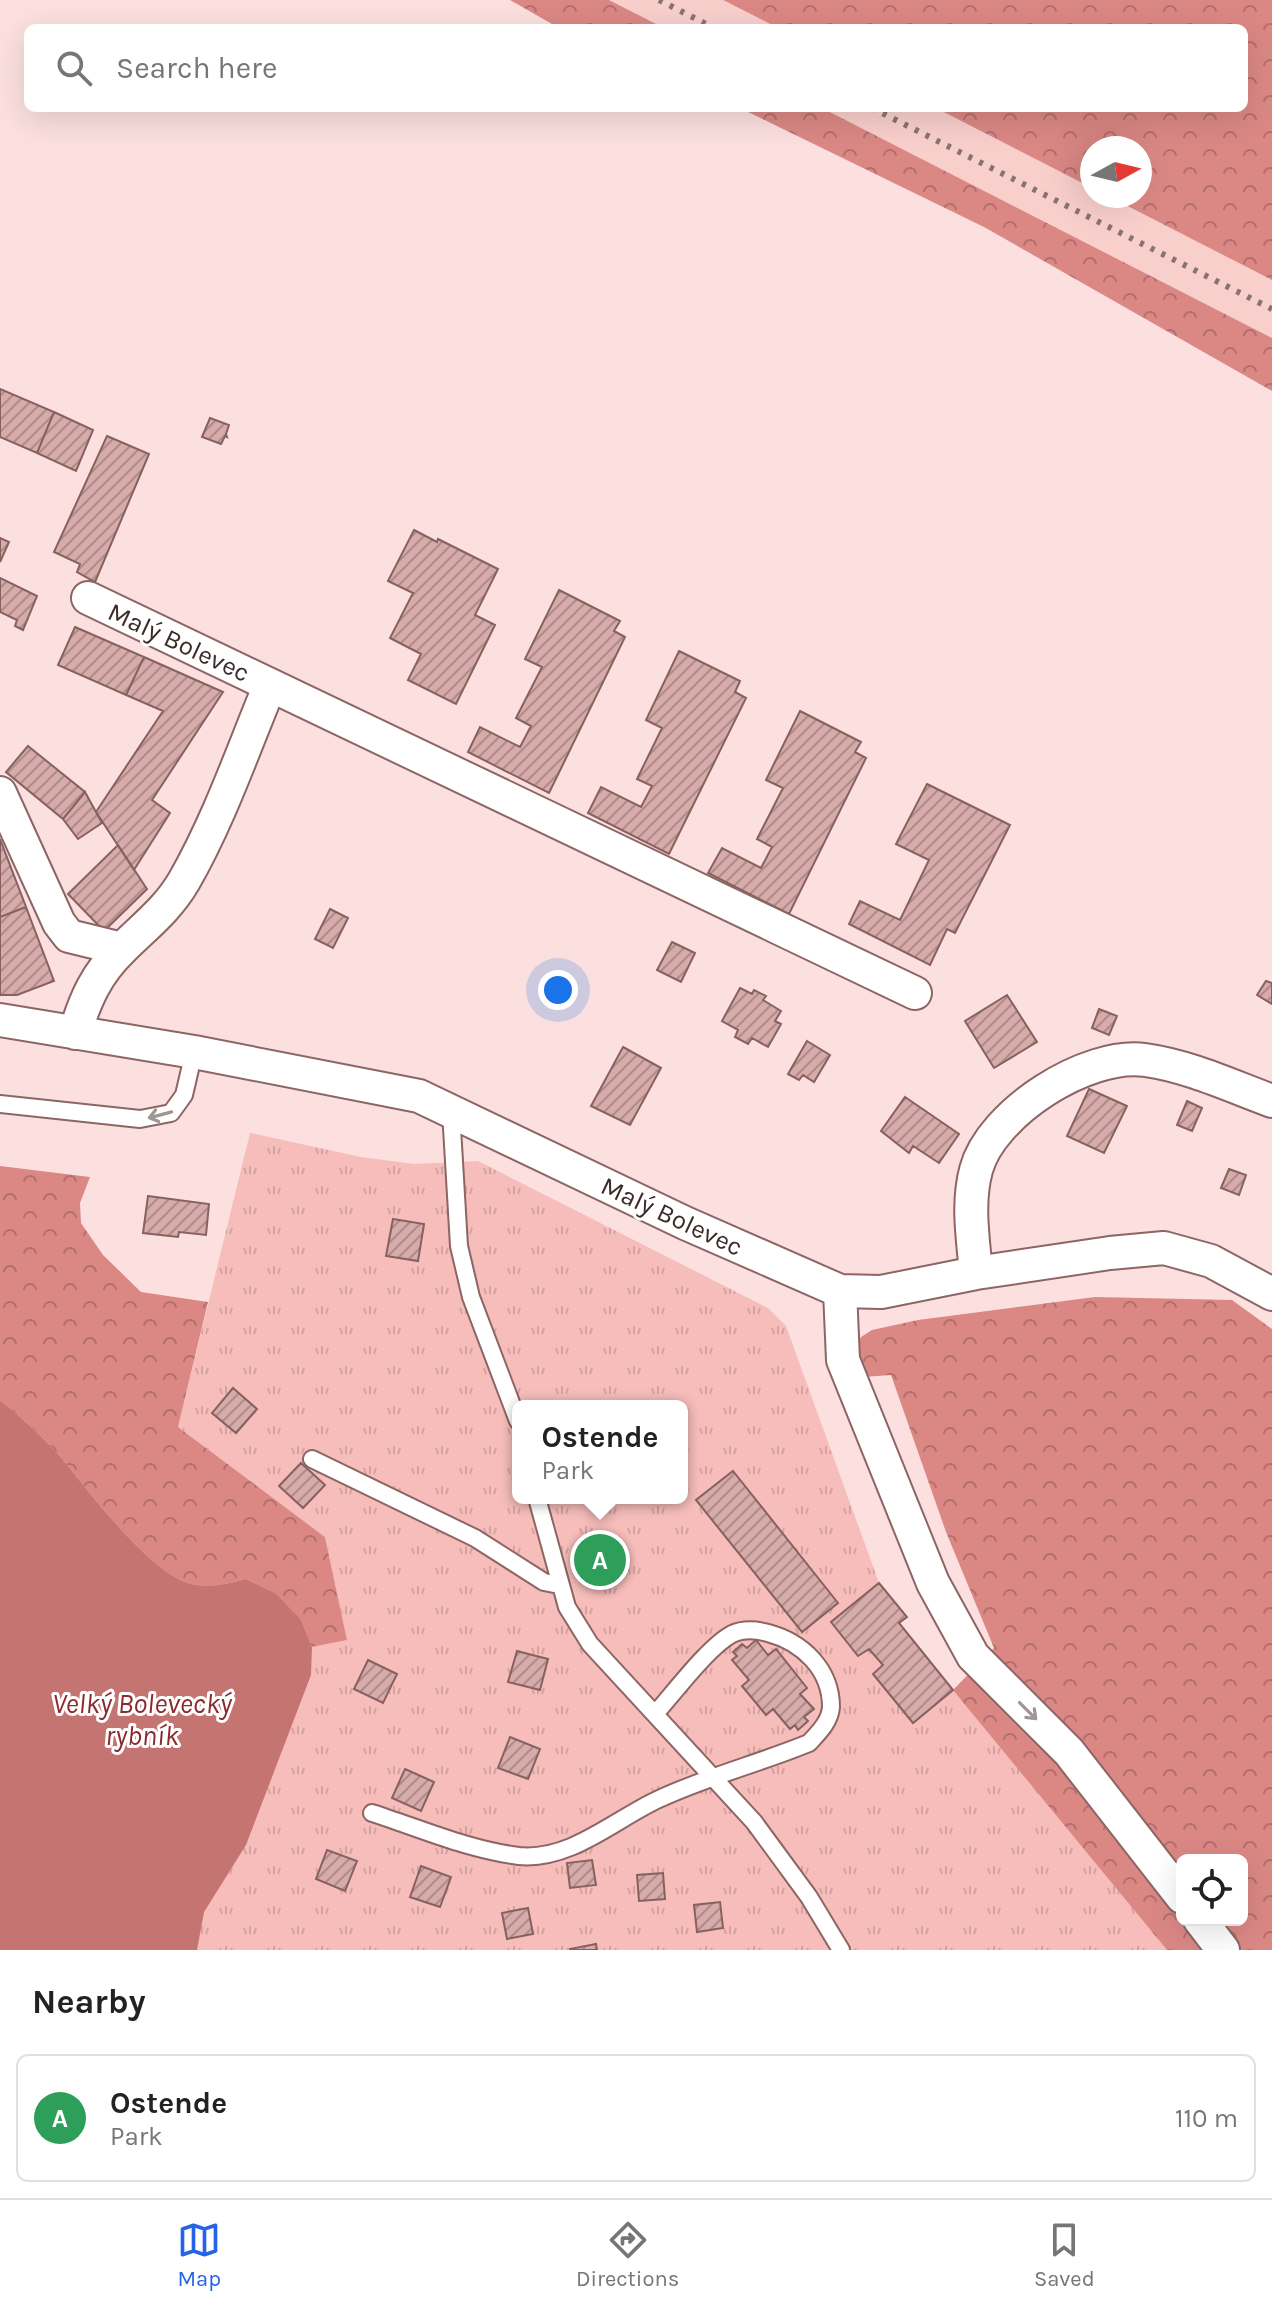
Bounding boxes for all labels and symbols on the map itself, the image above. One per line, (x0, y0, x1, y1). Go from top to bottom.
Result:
north arrow (1080, 136, 1152, 208)
street label: Malý Bolevec (103, 596, 255, 689)
your location (538, 970, 578, 1010)
one-way arrow (147, 1108, 173, 1123)
street label: Malý Bolevec (596, 1170, 748, 1263)
pin: A (574, 1530, 626, 1590)
water label: Velký Bolevecký rybník (52, 1687, 233, 1752)
one-way arrow (1019, 1701, 1038, 1721)

